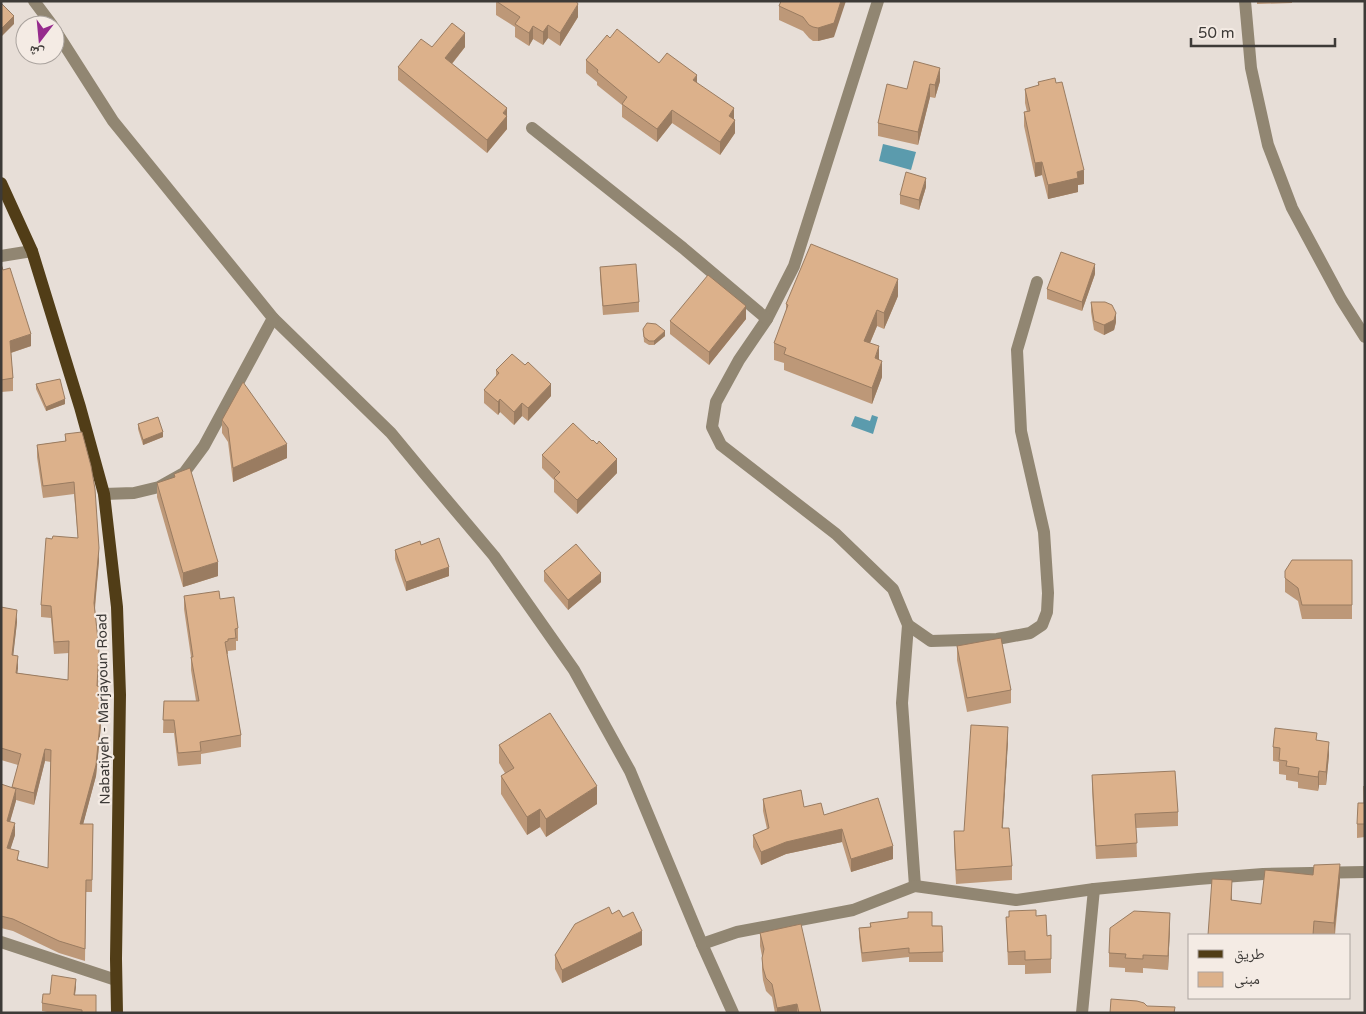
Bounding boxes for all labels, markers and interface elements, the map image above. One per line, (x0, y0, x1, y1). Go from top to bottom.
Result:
north arrow (15, 15, 65, 65)
scale bar (1191, 15, 1335, 47)
text: 50 m (1198, 24, 1235, 42)
text: ش (27, 42, 46, 62)
street label: Nabatiyeh - Marjayoun Road (93, 613, 114, 805)
legend (1188, 934, 1351, 999)
text: طريق (1234, 945, 1265, 964)
text: مبنى (1234, 970, 1260, 989)

